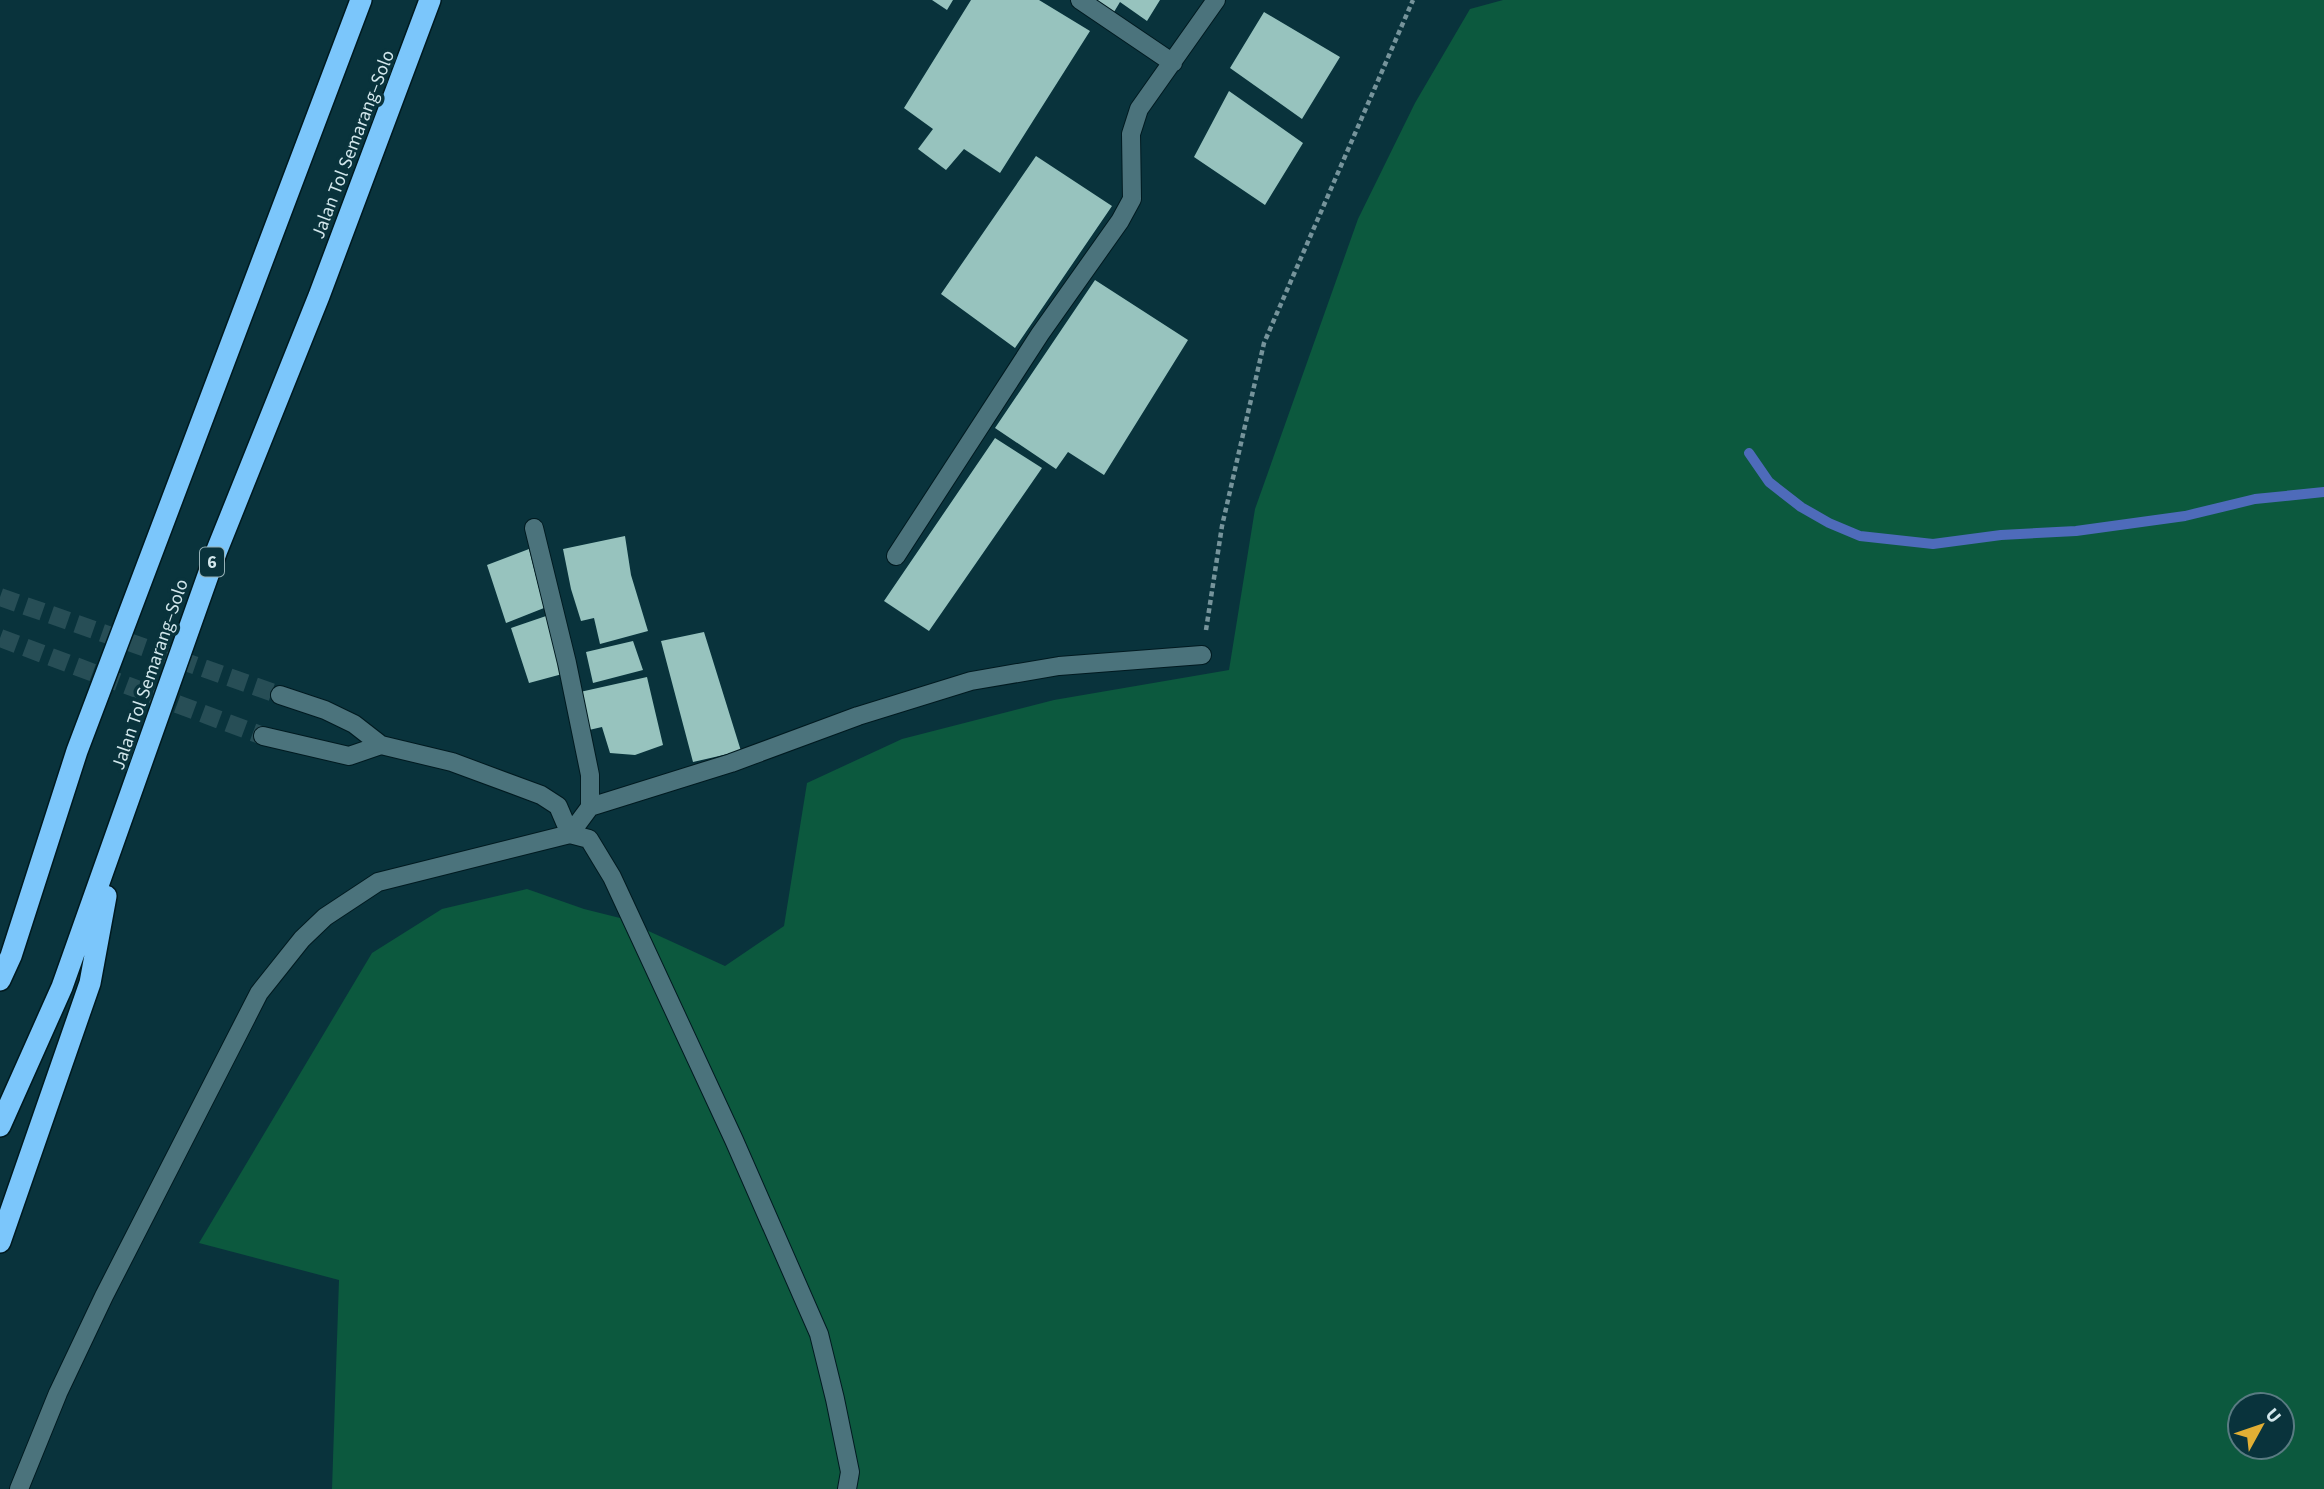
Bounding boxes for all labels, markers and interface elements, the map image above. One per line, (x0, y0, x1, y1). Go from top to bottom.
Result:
street label: Jalan Tol Semarang–Solo (305, 46, 402, 243)
road number: 6 (200, 548, 224, 576)
street label: Jalan Tol Semarang–Solo (105, 575, 196, 774)
north arrow (2226, 1391, 2296, 1461)
text: U (2258, 1403, 2287, 1430)

